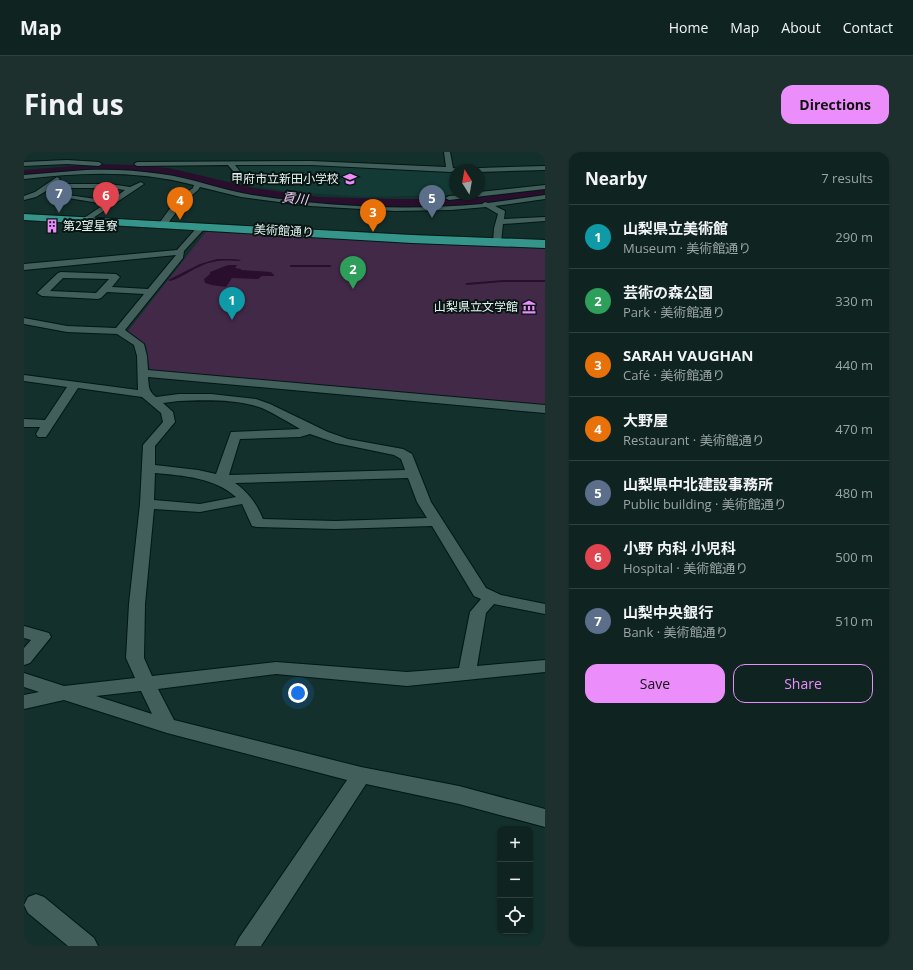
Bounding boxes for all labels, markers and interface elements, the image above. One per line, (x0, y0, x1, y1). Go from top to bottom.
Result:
text: Map (20, 15, 61, 41)
text: Home (669, 18, 708, 37)
text: Map (730, 18, 759, 37)
text: About (781, 18, 821, 37)
text: Contact (843, 18, 893, 37)
text: Find us (24, 85, 124, 123)
button: Directions (781, 85, 889, 124)
north arrow (449, 164, 485, 200)
text: Nearby (585, 167, 647, 190)
text: 7 results (821, 169, 873, 187)
place label: 甲府市立新田小学校 (231, 170, 339, 187)
school or university icon: 甲府市立新田小学校 (342, 171, 358, 187)
pin: 7 (46, 180, 72, 213)
pin: 6 (93, 182, 119, 215)
pin: 5 (419, 185, 445, 218)
pin: 4 (167, 187, 193, 220)
water label: 貢川 (281, 188, 311, 209)
pin: 3 (360, 199, 386, 232)
place label: 第2望星寮 (63, 217, 118, 234)
building icon: 第2望星寮 (44, 218, 60, 234)
text: 山梨県立美術館 (623, 218, 728, 238)
street label: 美術館通り (254, 220, 314, 241)
text: 1 (594, 228, 602, 246)
text: 290 m (835, 228, 873, 246)
text: Museum · 美術館通り (623, 239, 751, 257)
pin: 2 (340, 256, 366, 289)
text: 芸術の森公園 (623, 282, 713, 302)
pin: 1 (219, 287, 245, 320)
text: 2 (594, 292, 602, 310)
text: 330 m (835, 292, 873, 310)
place label: 山梨県立文学館 (434, 298, 518, 315)
museum icon: 山梨県立文学館 (521, 299, 537, 315)
text: Park · 美術館通り (623, 303, 725, 321)
text: SARAH VAUGHAN (623, 345, 754, 365)
text: 3 (594, 356, 602, 374)
text: 440 m (835, 356, 873, 374)
text: Café · 美術館通り (623, 366, 725, 384)
text: 大野屋 (623, 410, 668, 430)
text: 4 (594, 420, 602, 438)
text: 470 m (835, 420, 873, 438)
text: Restaurant · 美術館通り (623, 431, 765, 449)
text: 山梨県中北建設事務所 (623, 474, 773, 494)
text: 5 (594, 484, 602, 502)
text: 480 m (835, 484, 873, 502)
text: Public building · 美術館通り (623, 495, 787, 513)
text: 小野 内科 小児科 (623, 538, 736, 558)
text: 6 (594, 548, 602, 566)
text: 500 m (835, 548, 873, 566)
text: Hospital · 美術館通り (623, 559, 748, 577)
text: 山梨中央銀行 (623, 602, 713, 622)
text: 7 (594, 612, 602, 630)
text: 510 m (835, 612, 873, 630)
text: Bank · 美術館通り (623, 623, 729, 641)
button: Save (585, 664, 725, 703)
button: Share (733, 664, 873, 703)
your location (288, 683, 308, 703)
map controls (497, 826, 533, 934)
button: + (497, 826, 533, 862)
button: − (497, 862, 533, 898)
button: locate (497, 898, 533, 934)

